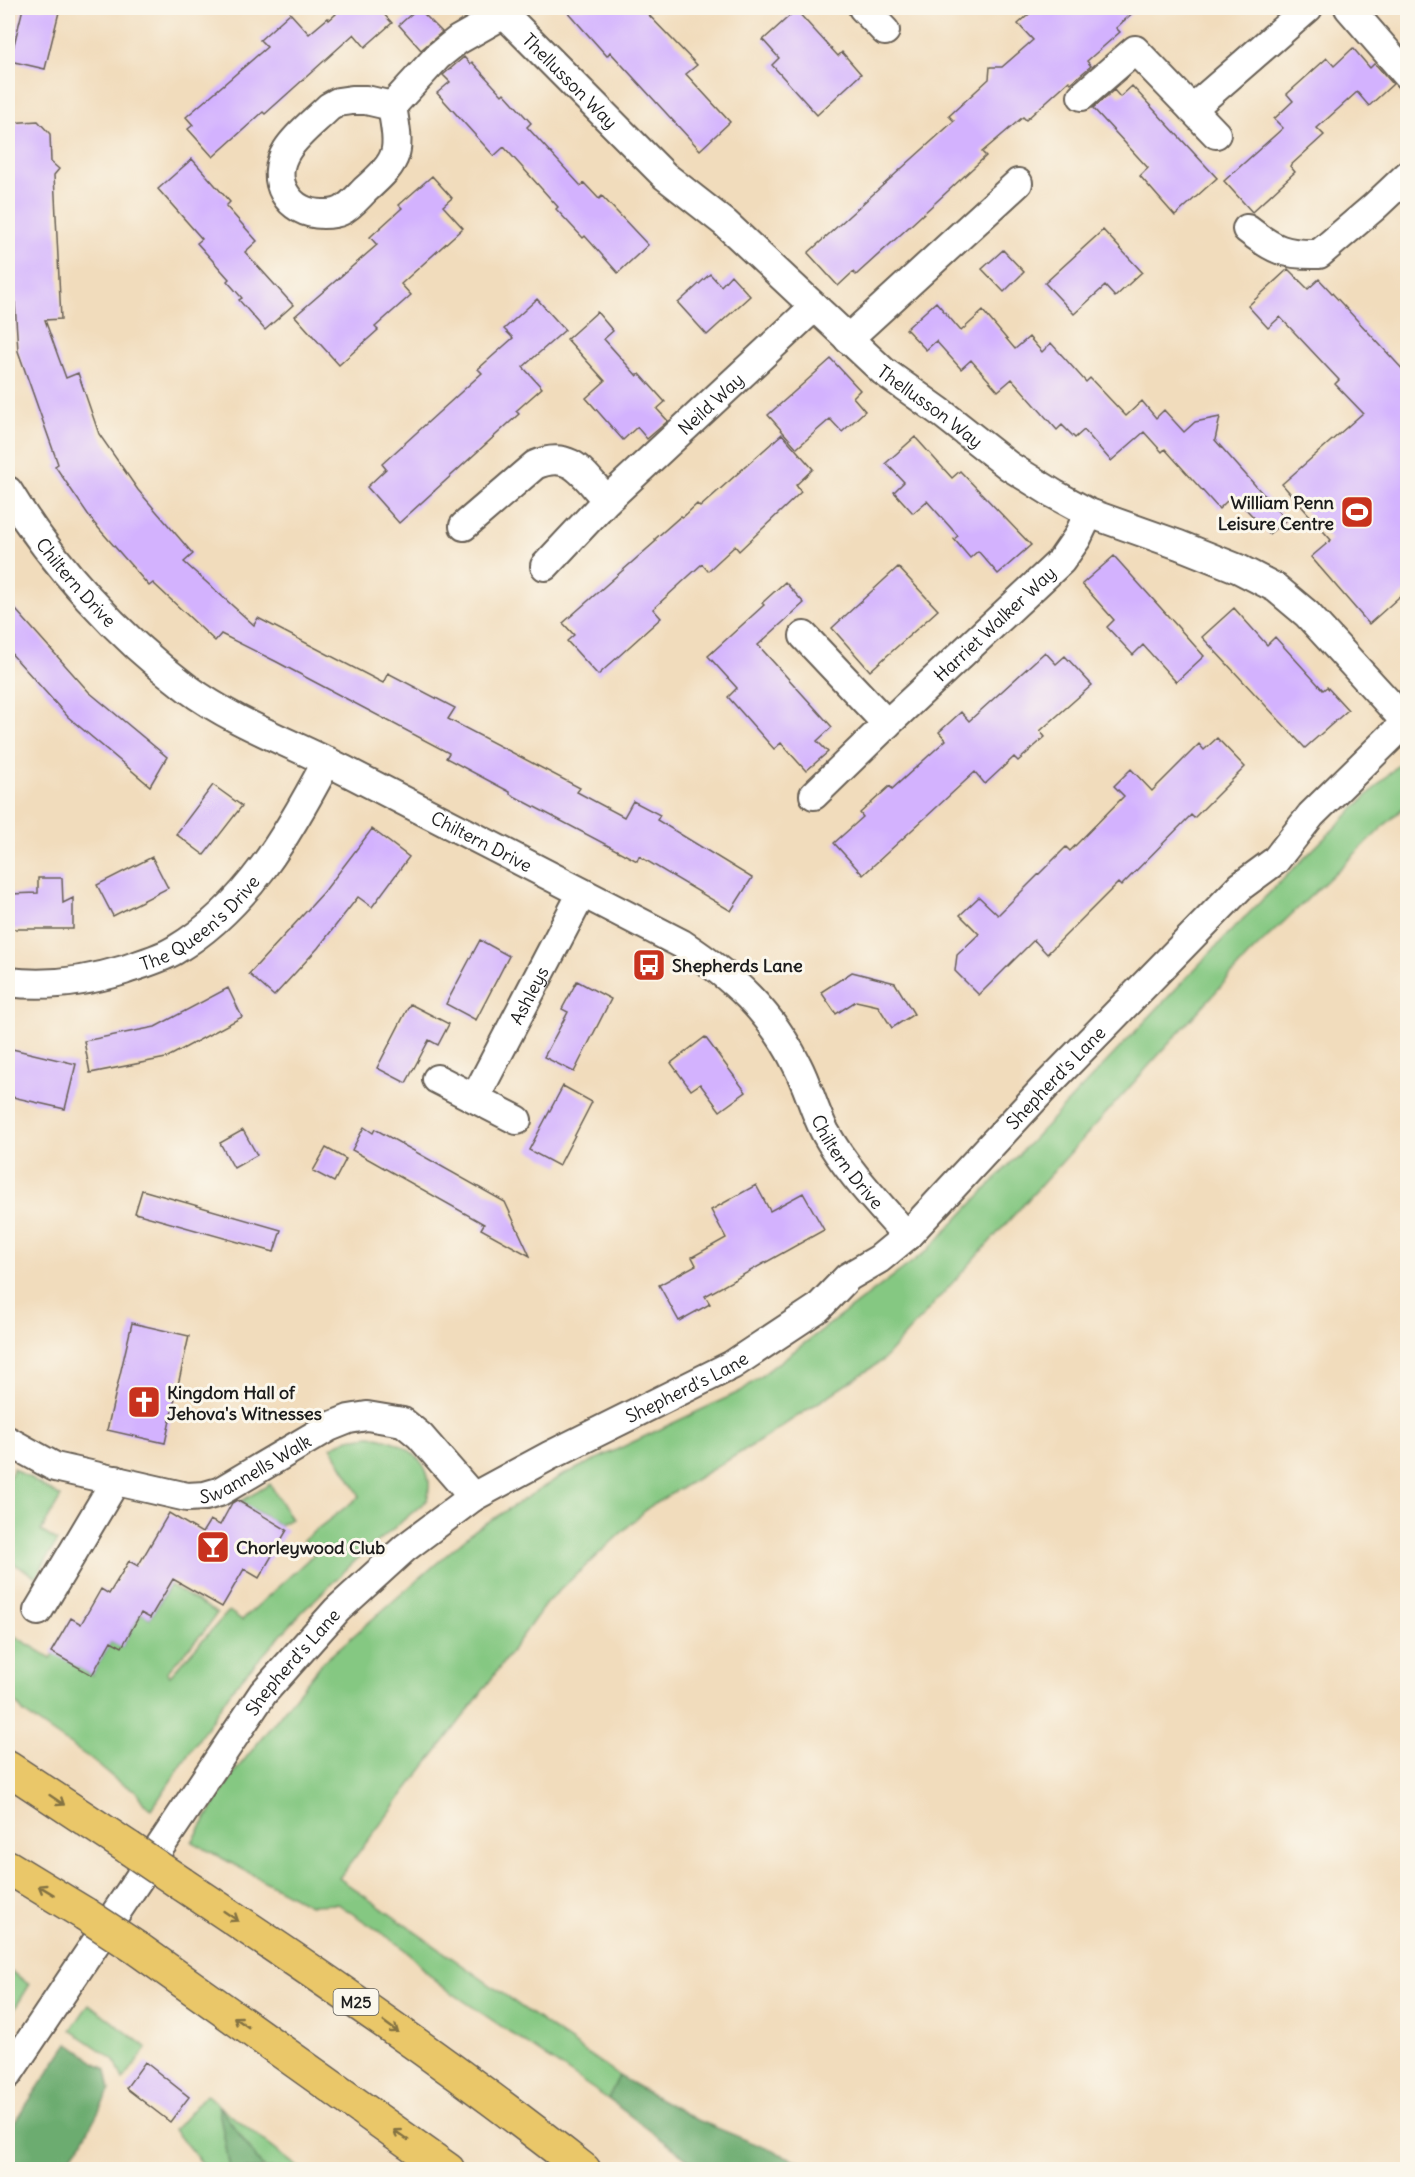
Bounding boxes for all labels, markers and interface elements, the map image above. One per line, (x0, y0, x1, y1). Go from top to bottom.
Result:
street label: Thellusson Way (518, 28, 623, 133)
street label: Thellusson Way (873, 359, 988, 453)
street label: Neild Way (673, 367, 748, 440)
place label: William Penn Leisure Centre (1218, 491, 1335, 535)
sports icon: William Penn Leisure Centre (1339, 494, 1375, 530)
street label: Chiltern Drive (31, 533, 121, 631)
street label: Harriet Walker Way (929, 561, 1060, 686)
street label: Chiltern Drive (427, 805, 536, 877)
street label: The Queen's Drive (137, 870, 264, 975)
bus stop icon: Shepherds Lane (631, 947, 667, 983)
place label: Shepherds Lane (672, 954, 803, 977)
street label: Ashleys (504, 962, 553, 1028)
street label: Shepherd's Lane (1001, 1021, 1110, 1134)
street label: Chiltern Drive (807, 1111, 889, 1213)
street label: Shepherd's Lane (622, 1346, 752, 1428)
place label: Kingdom Hall of Jehova's Witnesses (167, 1381, 322, 1425)
church icon: Kingdom Hall of Jehova's Witnesses (126, 1384, 162, 1420)
street label: Swannells Walk (199, 1429, 315, 1508)
bar icon: Chorleywood Club (195, 1529, 231, 1565)
place label: Chorleywood Club (236, 1536, 385, 1559)
street label: Shepherd's Lane (240, 1603, 345, 1720)
one-way arrow (48, 1794, 64, 1806)
one-way arrow (38, 1884, 55, 1896)
one-way arrow (222, 1910, 239, 1922)
road number: M25 (334, 1989, 378, 2015)
one-way arrow (234, 2016, 250, 2028)
one-way arrow (383, 2021, 399, 2033)
one-way arrow (393, 2129, 409, 2141)

